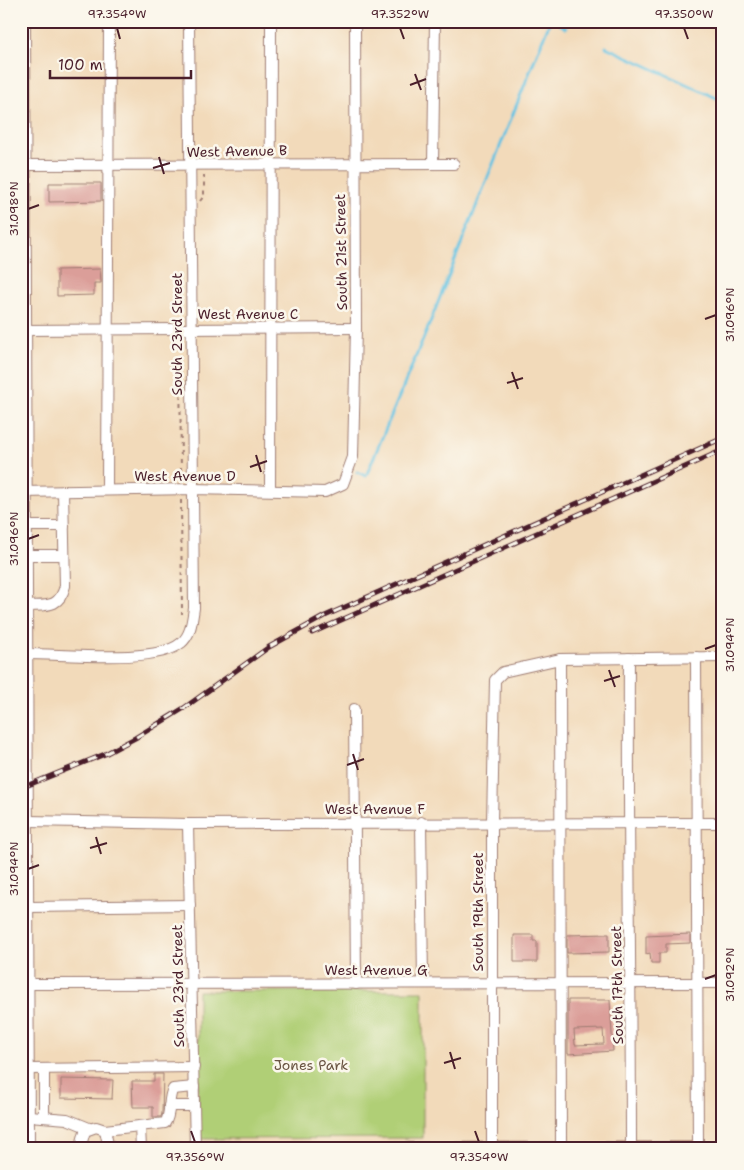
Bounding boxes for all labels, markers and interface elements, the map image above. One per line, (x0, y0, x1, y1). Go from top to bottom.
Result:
text: 97.354°W (87, 6, 147, 22)
text: 97.352°W (371, 6, 429, 22)
text: 97.350°W (654, 6, 714, 22)
scale bar (50, 48, 191, 80)
text: 100 m (58, 55, 103, 75)
street label: West Avenue B (187, 141, 287, 161)
text: 31.098°N (6, 181, 22, 237)
street label: South 21st Street (331, 194, 351, 310)
street label: South 23rd Street (168, 273, 186, 395)
text: 31.096°N (722, 288, 738, 342)
street label: West Avenue C (198, 305, 298, 323)
street label: West Avenue D (134, 467, 236, 485)
text: 31.096°N (6, 512, 22, 566)
text: 31.094°N (722, 618, 738, 672)
street label: West Avenue F (325, 800, 425, 818)
text: 31.094°N (6, 842, 22, 896)
street label: South 19th Street (469, 853, 487, 971)
street label: South 23rd Street (168, 924, 188, 1048)
street label: South 17th Street (607, 925, 627, 1045)
text: 31.092°N (722, 948, 738, 1002)
street label: West Avenue G (325, 961, 428, 979)
park label: Jones Park (274, 1056, 348, 1074)
text: 97.356°W (165, 1149, 225, 1165)
text: 97.354°W (449, 1149, 509, 1165)

